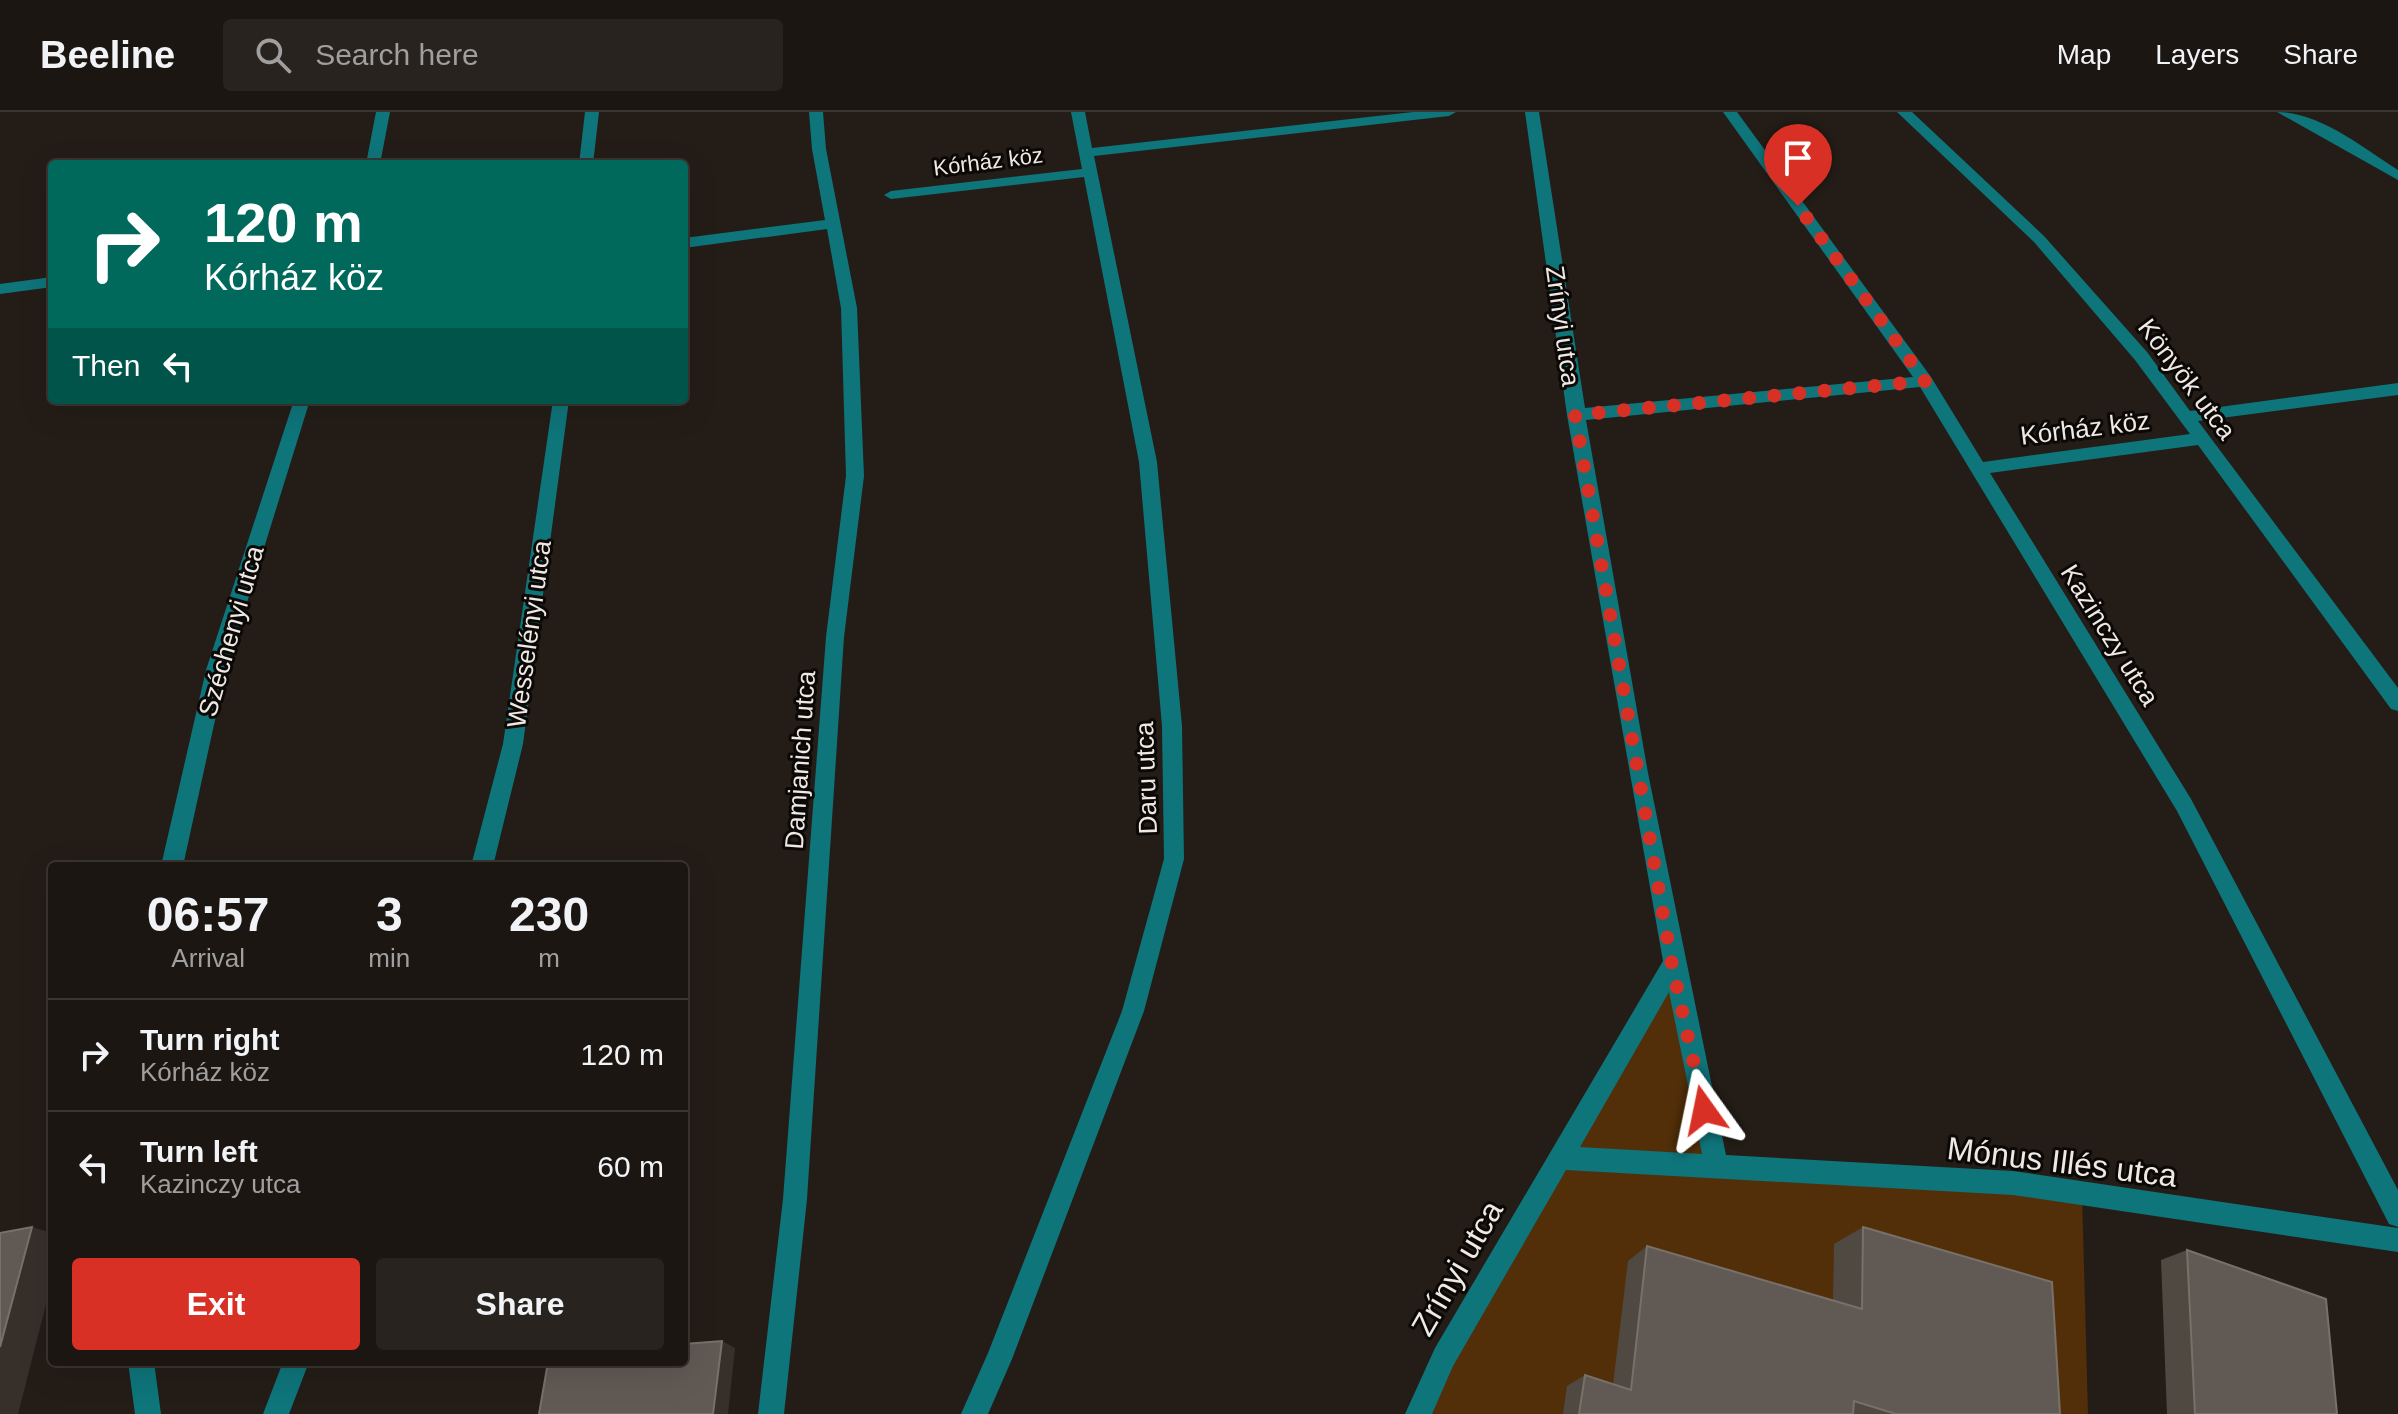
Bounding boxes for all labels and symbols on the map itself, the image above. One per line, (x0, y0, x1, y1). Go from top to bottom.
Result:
pin (1764, 124, 1832, 206)
street label: Kórház köz (932, 142, 1044, 181)
street label: Zrínyi utca (1540, 264, 1586, 389)
street label: Könyök utca (2132, 313, 2242, 446)
street label: Kórház köz (2019, 405, 2151, 451)
street label: Wesselényi utca (501, 538, 557, 730)
street label: Széchenyi utca (192, 542, 270, 720)
street label: Kazinczy utca (2055, 559, 2166, 711)
street label: Damjanich utca (779, 669, 821, 850)
street label: Daru utca (1129, 721, 1163, 835)
position arrow (1662, 1068, 1746, 1152)
street label: Mónus Illés utca (1945, 1130, 2179, 1194)
street label: Zrínyi utca (1404, 1194, 1510, 1342)

